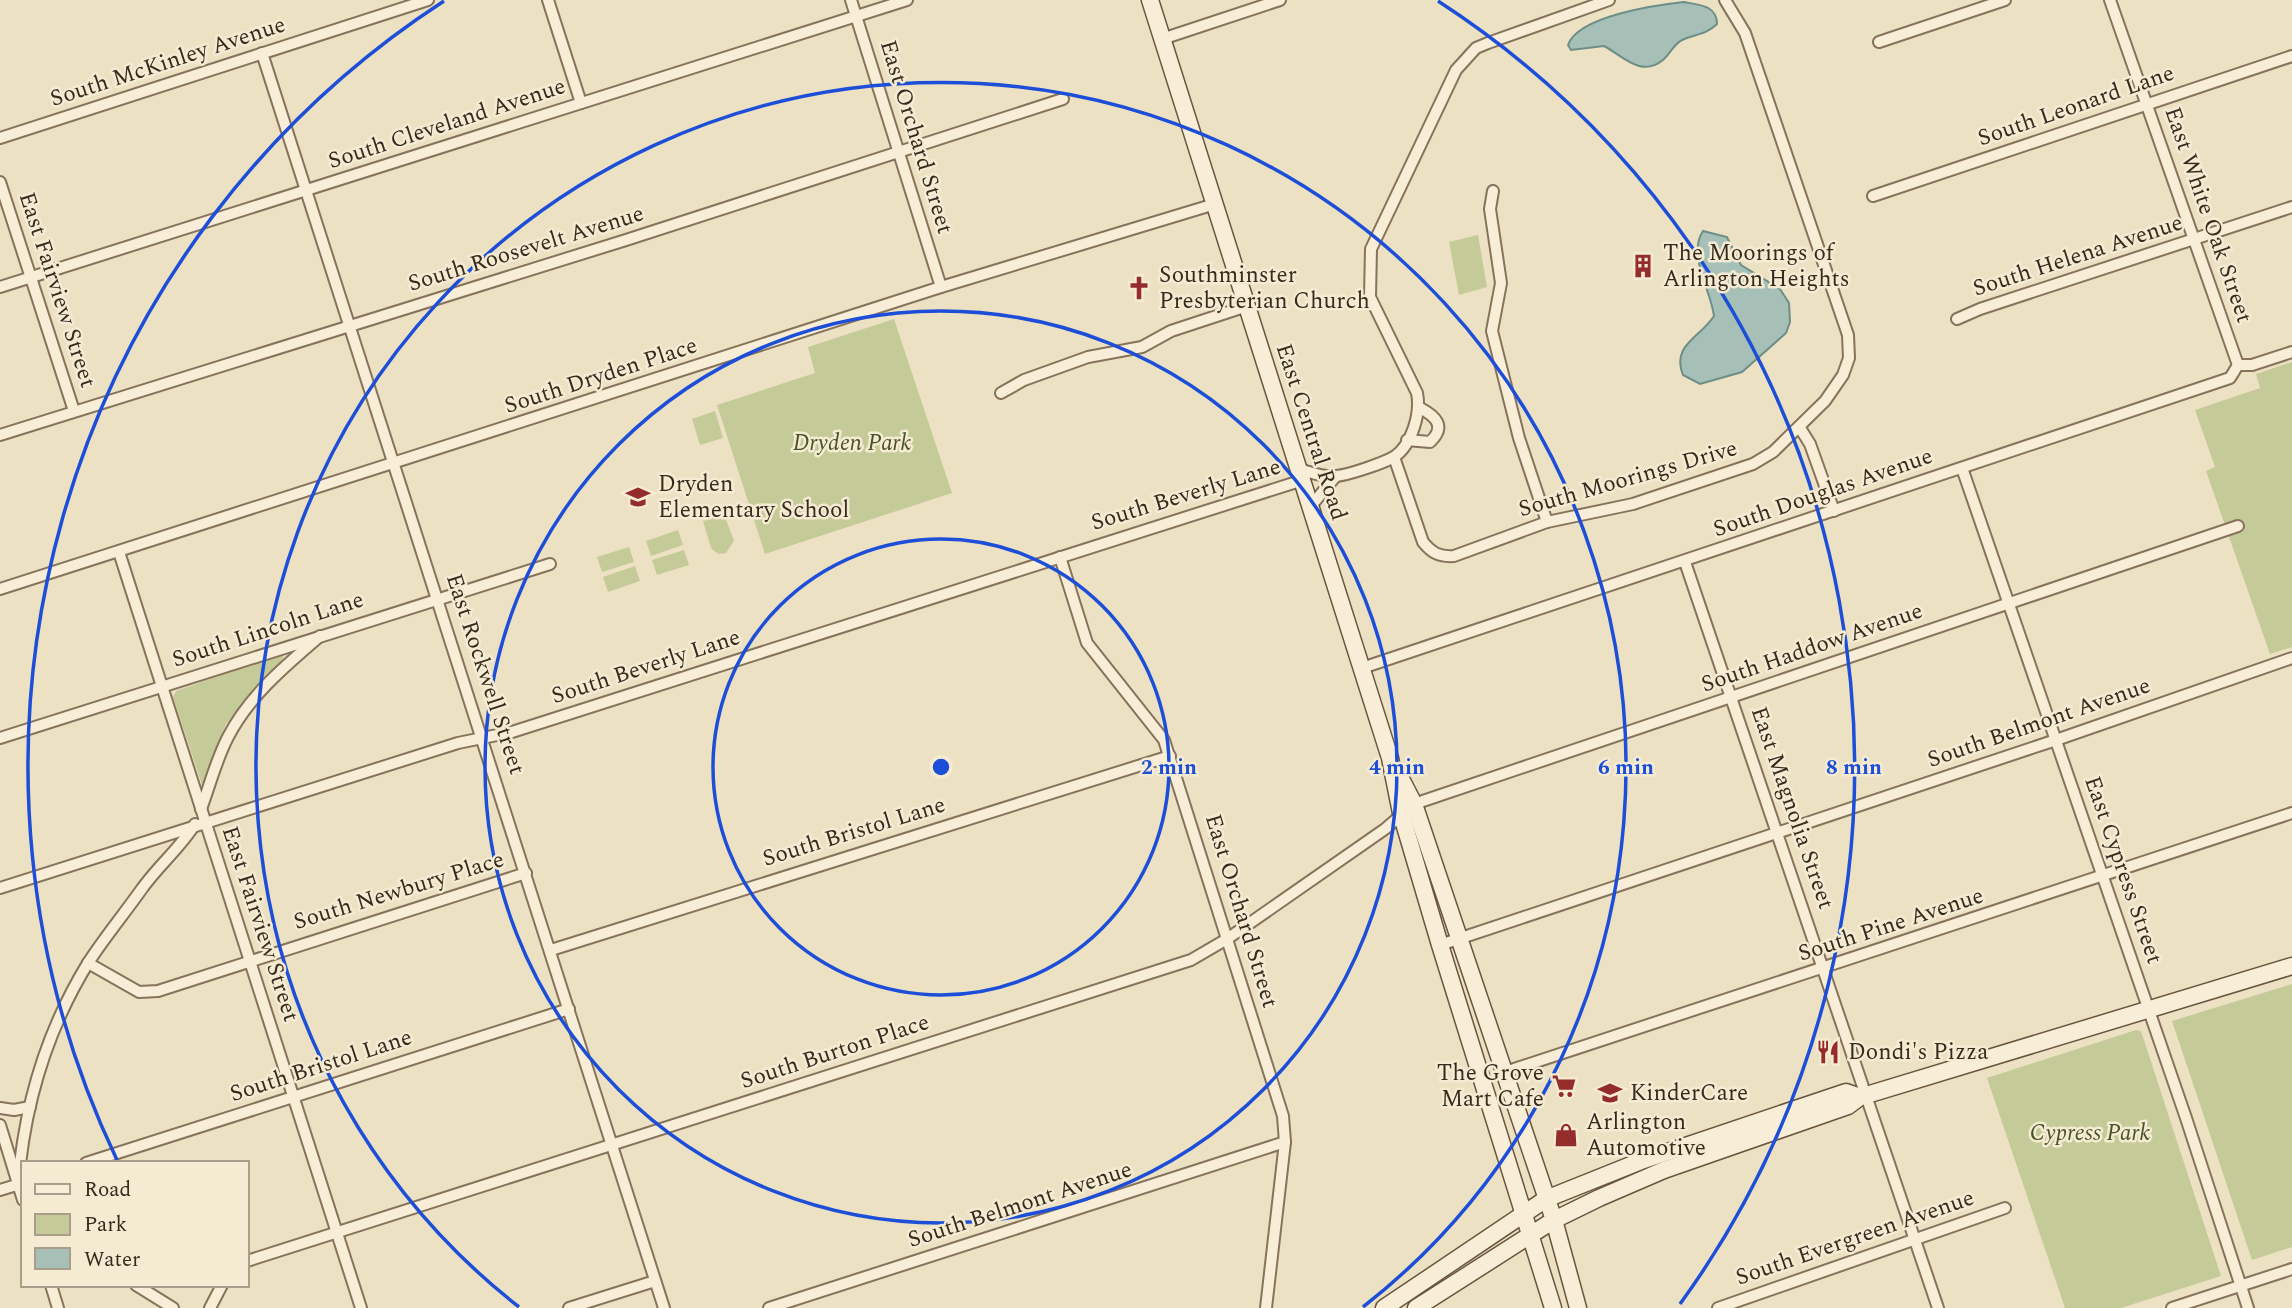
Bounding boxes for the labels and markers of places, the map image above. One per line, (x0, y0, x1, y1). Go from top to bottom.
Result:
place label: The Moorings of Arlington Heights (1663, 236, 1850, 297)
building icon: The Moorings of Arlington Heights (1629, 252, 1657, 280)
place label: Southminster Presbyterian Church (1159, 258, 1370, 319)
church icon: Southminster Presbyterian Church (1125, 274, 1153, 302)
place label: Dryden Elementary School (658, 467, 849, 528)
school or university icon: Dryden Elementary School (624, 483, 652, 511)
centre of rings (929, 755, 953, 779)
place label: Dondi's Pizza (1848, 1035, 1988, 1070)
restaurant icon: Dondi's Pizza (1814, 1038, 1842, 1066)
place label: The Grove Mart Cafe (1437, 1056, 1544, 1117)
supermarket icon: The Grove Mart Cafe (1550, 1072, 1578, 1100)
place label: KinderCare (1630, 1076, 1748, 1111)
school or university icon: KinderCare (1596, 1079, 1624, 1107)
place label: Arlington Automotive (1586, 1105, 1706, 1166)
shop icon: Arlington Automotive (1552, 1121, 1580, 1149)

